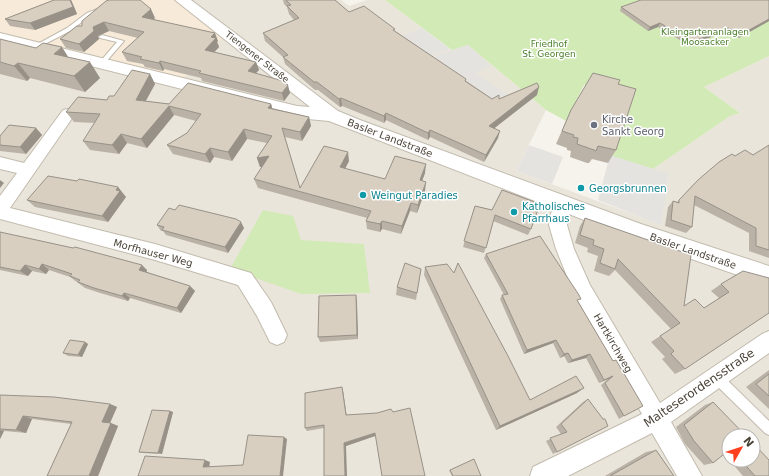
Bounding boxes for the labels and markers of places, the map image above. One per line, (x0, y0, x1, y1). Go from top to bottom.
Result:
place label: Kirche Sankt Georg (602, 114, 664, 137)
marker: Kirche Sankt Georg (589, 120, 599, 130)
marker: Georgsbrunnen (576, 183, 586, 193)
place label: Georgsbrunnen (589, 183, 666, 194)
marker: Weingut Paradies (358, 190, 368, 200)
place label: Weingut Paradies (371, 190, 458, 201)
place label: Katholisches Pfarrhaus (522, 201, 585, 224)
marker: Katholisches Pfarrhaus (509, 207, 519, 217)

